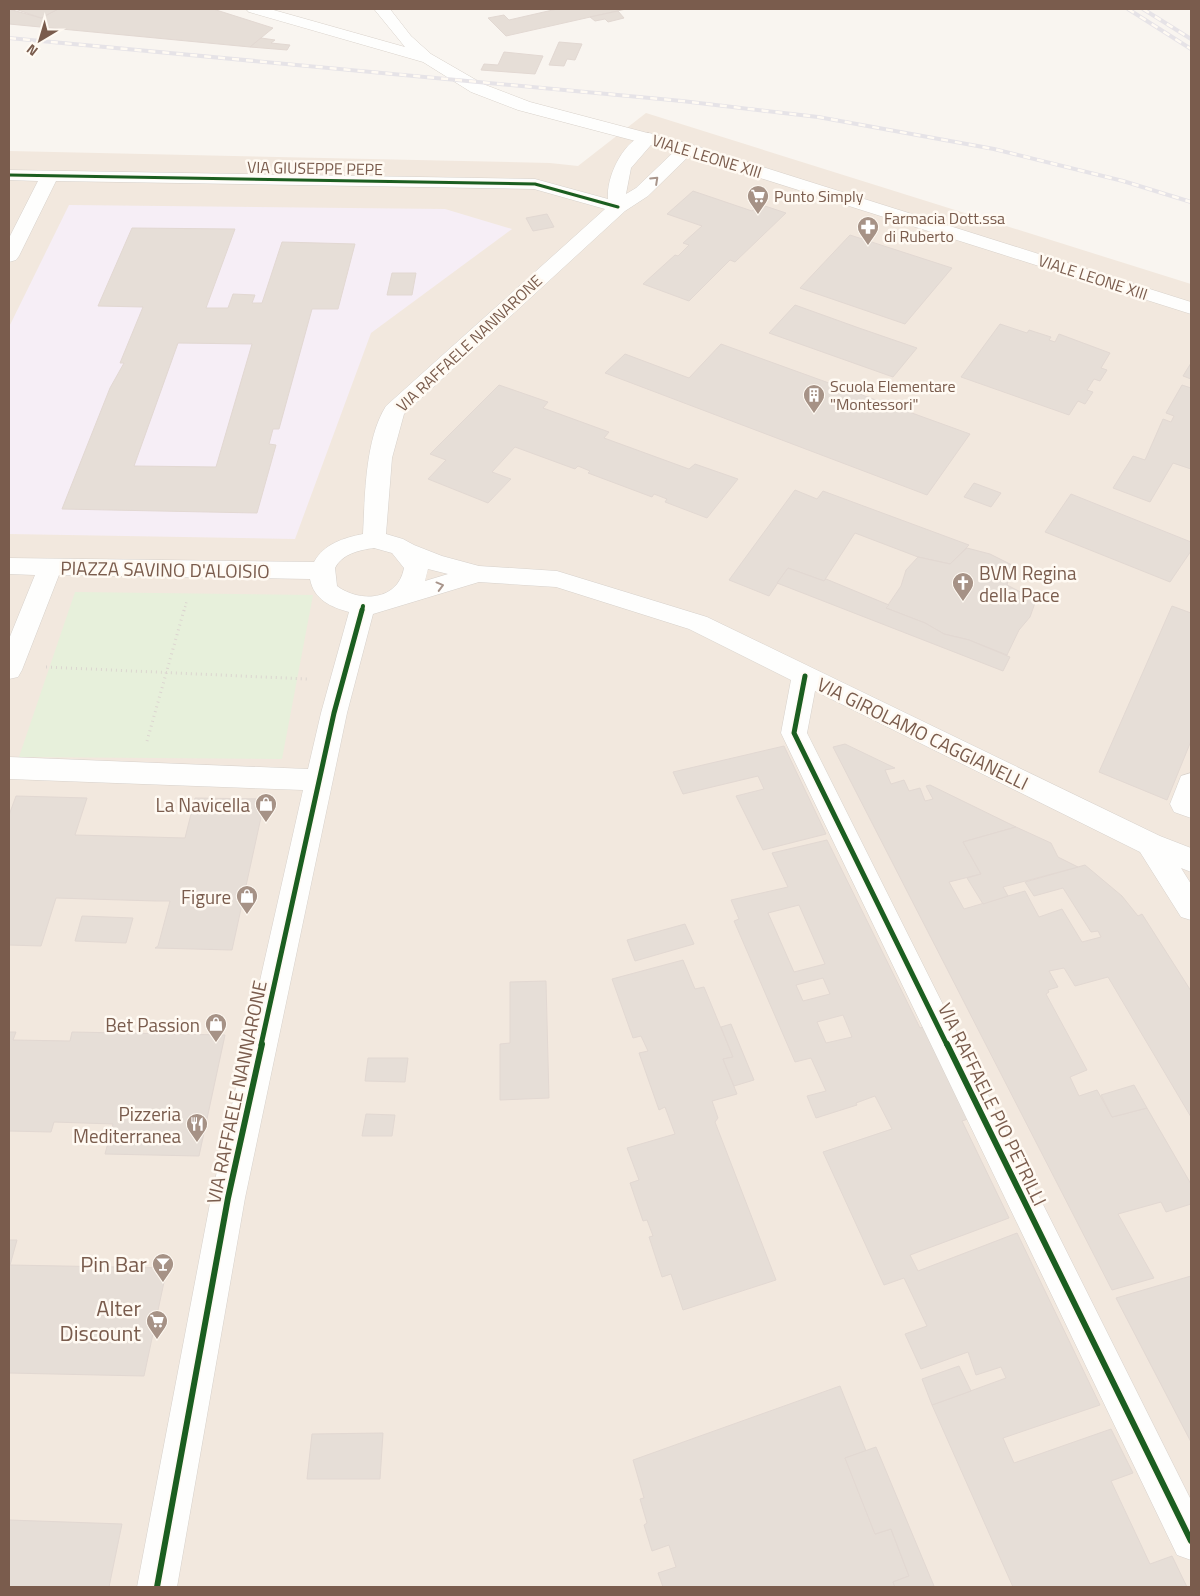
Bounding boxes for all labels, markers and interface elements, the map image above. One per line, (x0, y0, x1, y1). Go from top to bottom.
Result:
north arrow (15, 15, 65, 65)
text: N (21, 39, 42, 62)
street label: VIALE LEONE XIII (649, 128, 765, 184)
street label: VIA GIUSEPPE PEPE (247, 155, 383, 181)
one-way arrow (649, 177, 658, 186)
supermarket icon: Punto Simply (746, 184, 770, 215)
place label: Punto Simply (774, 184, 864, 208)
place label: Farmacia Dott.ssa di Ruberto (884, 206, 1005, 248)
pharmacy icon: Farmacia Dott.ssa di Ruberto (856, 215, 880, 246)
street label: VIALE LEONE XIII (1035, 248, 1151, 306)
street label: VIA RAFFAELE NANNARONE (391, 269, 547, 417)
place label: Scuola Elementare "Montessori" (830, 374, 956, 416)
building icon: Scuola Elementare "Montessori" (802, 383, 826, 414)
street label: PIAZZA SAVINO D'ALOISIO (60, 553, 270, 585)
place label: BVM Regina della Pace (979, 558, 1077, 609)
church icon: BVM Regina della Pace (951, 571, 975, 602)
one-way arrow (435, 581, 444, 591)
street label: VIA GIROLAMO CAGGIANELLI (812, 669, 1034, 797)
place label: La Navicella (156, 790, 250, 819)
shop icon: La Navicella (254, 792, 278, 823)
place label: Figure (181, 882, 231, 911)
shop icon: Figure (235, 884, 259, 915)
street label: VIA RAFFAELE NANNARONE (198, 978, 274, 1206)
street label: VIA RAFFAELE PIO PETRILLI (931, 998, 1055, 1210)
place label: Bet Passion (105, 1010, 200, 1039)
shop icon: Bet Passion (204, 1012, 228, 1043)
place label: Pizzeria Mediterranea (73, 1099, 181, 1150)
restaurant icon: Pizzeria Mediterranea (185, 1112, 209, 1143)
place label: Pin Bar (80, 1247, 147, 1281)
bar icon: Pin Bar (151, 1252, 175, 1283)
place label: Alter Discount (60, 1291, 141, 1350)
supermarket icon: Alter Discount (145, 1309, 169, 1340)

